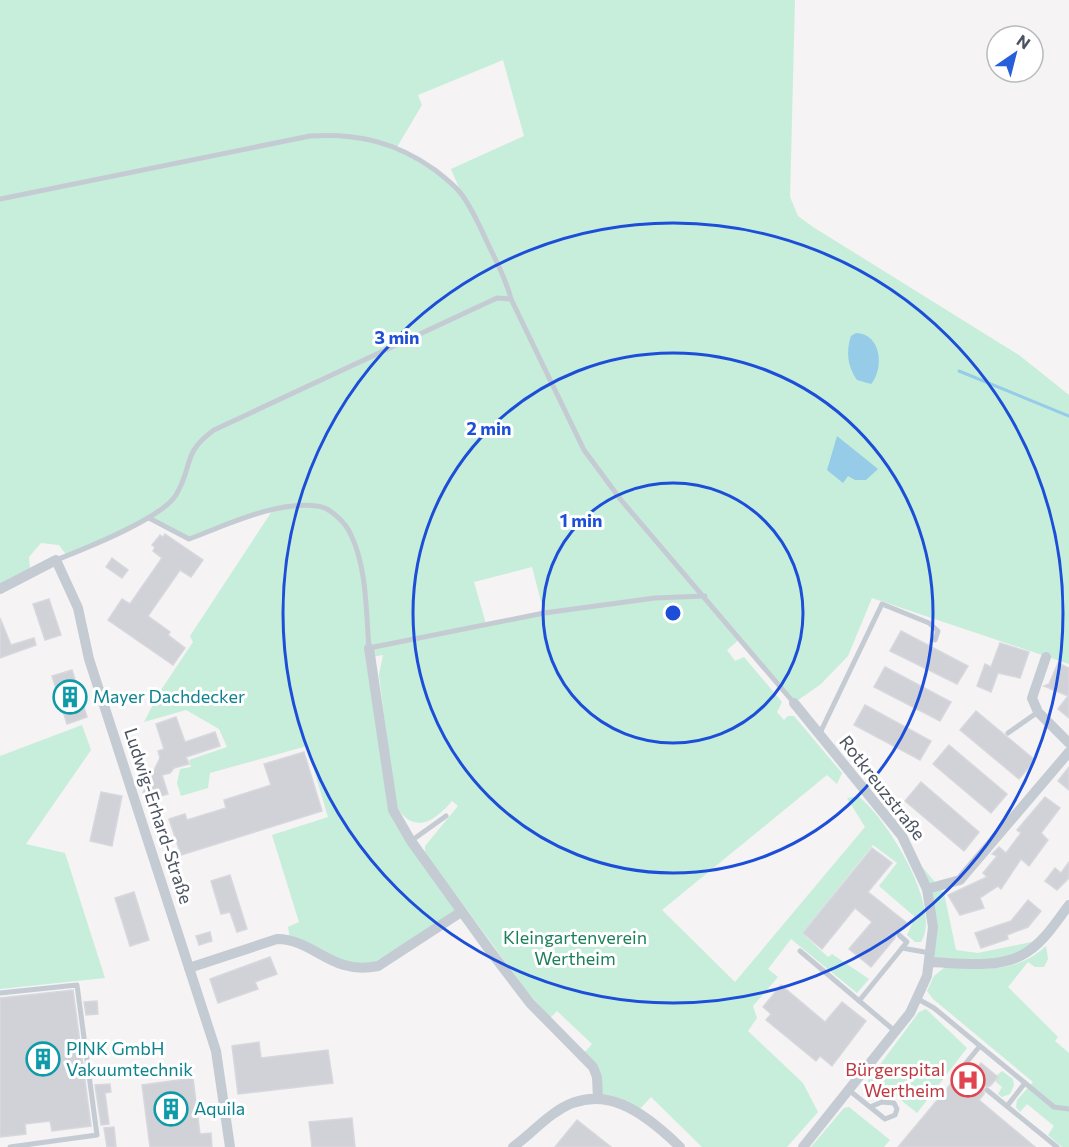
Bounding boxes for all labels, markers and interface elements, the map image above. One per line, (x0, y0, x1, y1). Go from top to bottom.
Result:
north arrow (985, 24, 1045, 84)
text: N (1014, 30, 1034, 53)
text: 3 min (374, 326, 420, 348)
text: 2 min (467, 417, 511, 439)
text: 1 min (560, 509, 602, 531)
centre of rings (663, 603, 683, 623)
building icon: Mayer Dachdecker (52, 679, 88, 715)
place label: Mayer Dachdecker (93, 685, 245, 707)
street label: Ludwig-Erhard-Straße (120, 725, 198, 907)
street label: Rotkreuzstraße (835, 731, 931, 844)
park label: Kleingartenverein Wertheim (503, 926, 647, 969)
place label: PINK GmbH Vakuumtechnik (66, 1037, 193, 1080)
building icon: PINK GmbH Vakuumtechnik (25, 1041, 61, 1077)
place label: Bürgerspital Wertheim (845, 1058, 945, 1101)
hospital icon: Bürgerspital Wertheim (950, 1062, 986, 1098)
building icon: Aquila (153, 1091, 189, 1127)
place label: Aquila (194, 1097, 245, 1119)

